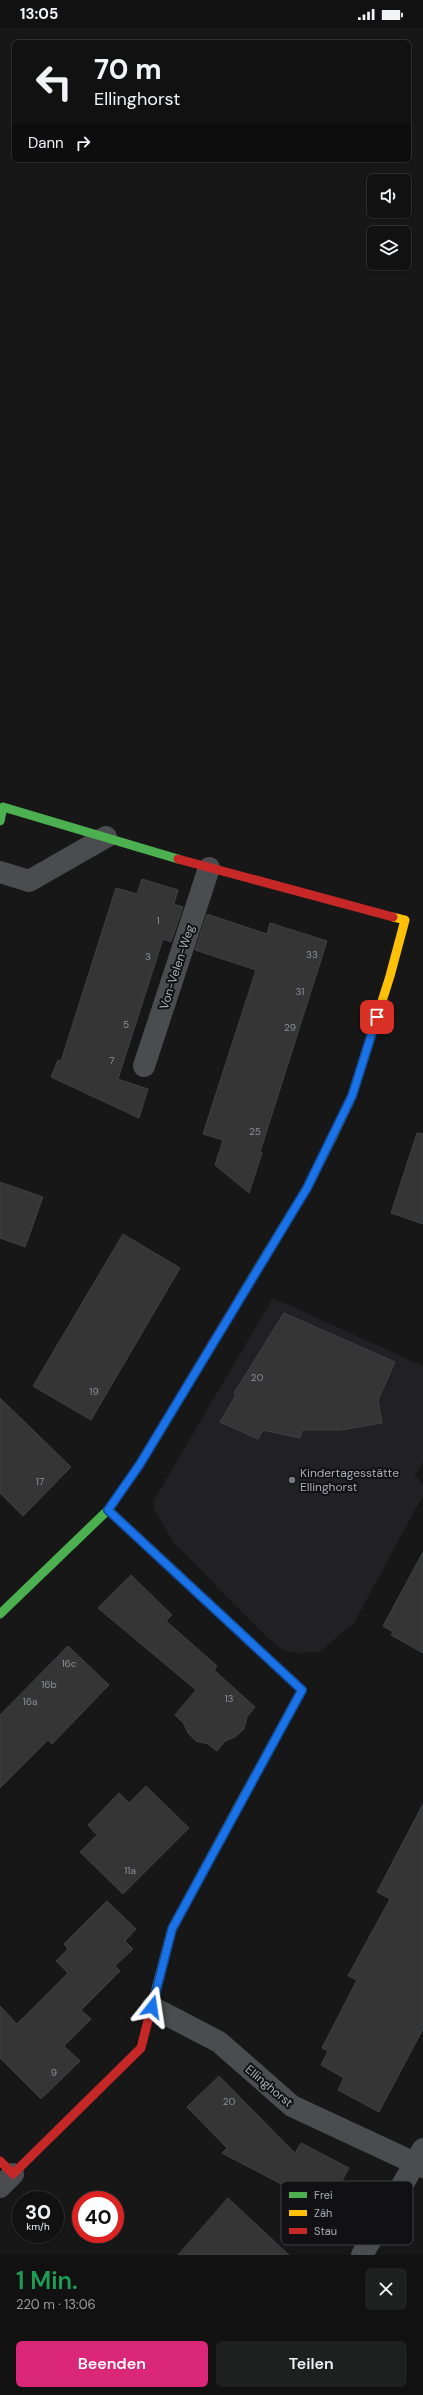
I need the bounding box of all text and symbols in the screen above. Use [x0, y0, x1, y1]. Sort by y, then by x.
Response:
text: 13:05 [20, 4, 58, 24]
text: 70 m [94, 51, 162, 88]
icon: left [28, 56, 80, 108]
text: Ellinghorst [94, 87, 180, 111]
icon: right [72, 132, 94, 154]
text: Dann [28, 133, 64, 153]
map controls [367, 174, 411, 270]
button: sound [367, 174, 411, 218]
button: layers [367, 226, 411, 270]
house number: 1 [156, 914, 160, 927]
street label: Von-Velen-Weg [156, 922, 198, 1011]
house number: 33 [306, 948, 318, 961]
house number: 3 [145, 950, 151, 963]
house number: 31 [296, 985, 304, 998]
pin [360, 1000, 394, 1034]
icon: arrive [366, 1006, 388, 1028]
house number: 5 [123, 1018, 129, 1031]
house number: 29 [284, 1021, 296, 1034]
house number: 7 [109, 1054, 115, 1067]
house number: 25 [249, 1125, 261, 1138]
house number: 20 [251, 1371, 263, 1384]
house number: 19 [89, 1385, 99, 1398]
place label: Kindertagesstätte Ellinghorst [300, 1465, 399, 1495]
house number: 17 [36, 1475, 44, 1488]
marker: Kindertagesstätte Ellinghorst [287, 1475, 297, 1485]
house number: 16c [61, 1657, 77, 1670]
house number: 16b [41, 1678, 57, 1691]
house number: 13 [224, 1692, 234, 1705]
house number: 16a [23, 1695, 37, 1708]
house number: 11a [124, 1864, 136, 1877]
position arrow [131, 1986, 173, 2028]
street label: Ellinghorst [242, 2061, 296, 2111]
house number: 9 [51, 2066, 57, 2079]
house number: 20 [223, 2095, 235, 2108]
legend [281, 2181, 413, 2245]
text: Frei [314, 2188, 333, 2202]
speed limit sign: 40 [72, 2191, 124, 2243]
text: 30 [25, 2199, 51, 2225]
text: Zäh [314, 2206, 332, 2220]
text: km/h [26, 2220, 50, 2233]
text: Stau [314, 2224, 337, 2238]
text: 1 Min. [16, 2265, 78, 2296]
button: close [365, 2268, 407, 2310]
text: 220 m · 13:06 [16, 2296, 96, 2313]
button: Beenden [16, 2341, 208, 2387]
button: Teilen [216, 2341, 407, 2387]

